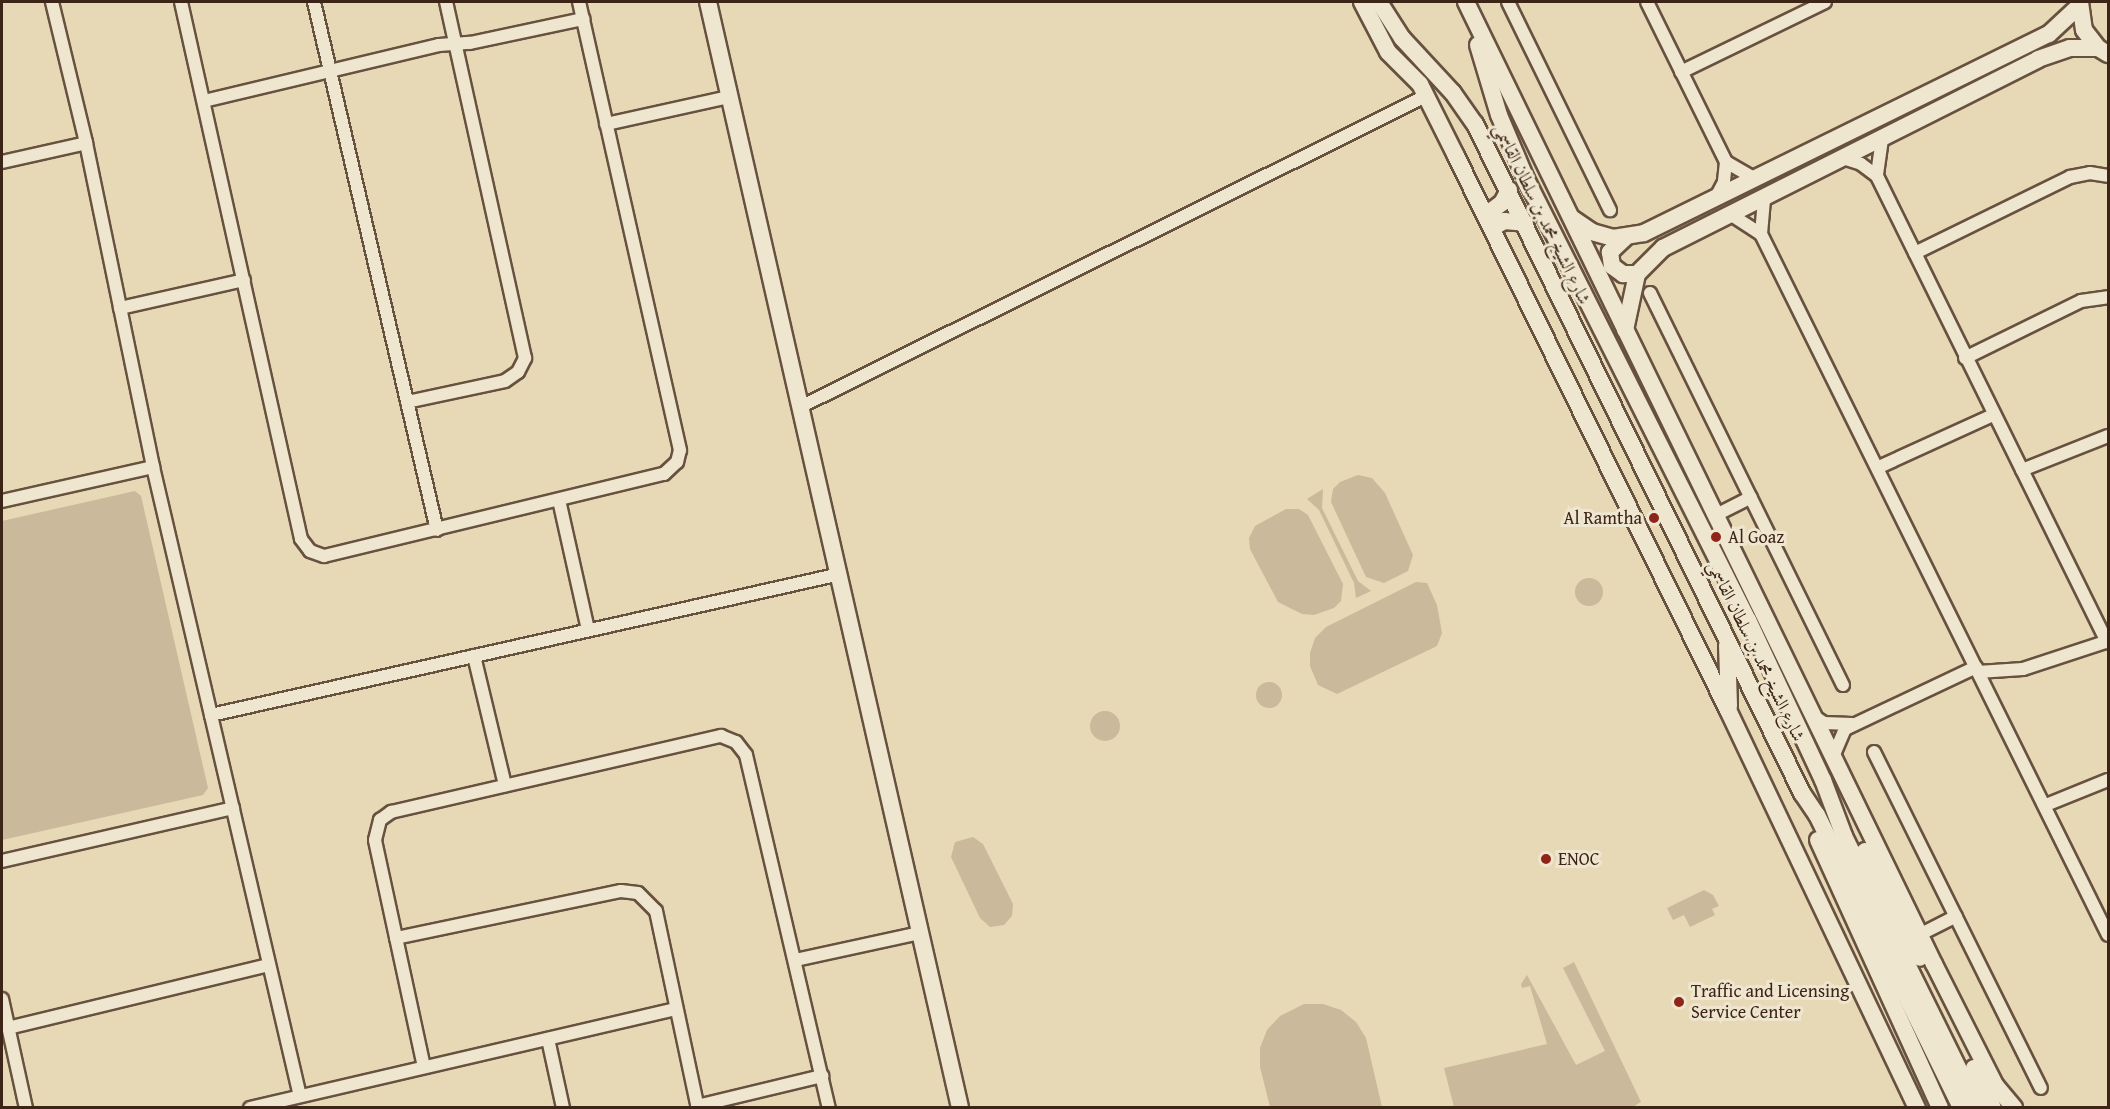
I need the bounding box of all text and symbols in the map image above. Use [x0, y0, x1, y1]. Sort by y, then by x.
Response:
street label: شارع الشيخ محمد بن سلطان القاسمي [1489, 120, 1595, 308]
place label: Al Ramtha [1564, 507, 1642, 529]
marker: Al Ramtha [1647, 511, 1661, 525]
place label: Al Goaz [1728, 526, 1784, 548]
marker: Al Goaz [1709, 530, 1723, 544]
street label: شارع الشيخ محمد بن سلطان القاسمي [1703, 557, 1809, 745]
place label: ENOC [1558, 848, 1600, 870]
marker: ENOC [1539, 852, 1553, 866]
place label: Traffic and Licensing Service Center [1691, 981, 1849, 1024]
marker: Traffic and Licensing Service Center [1672, 995, 1686, 1009]

